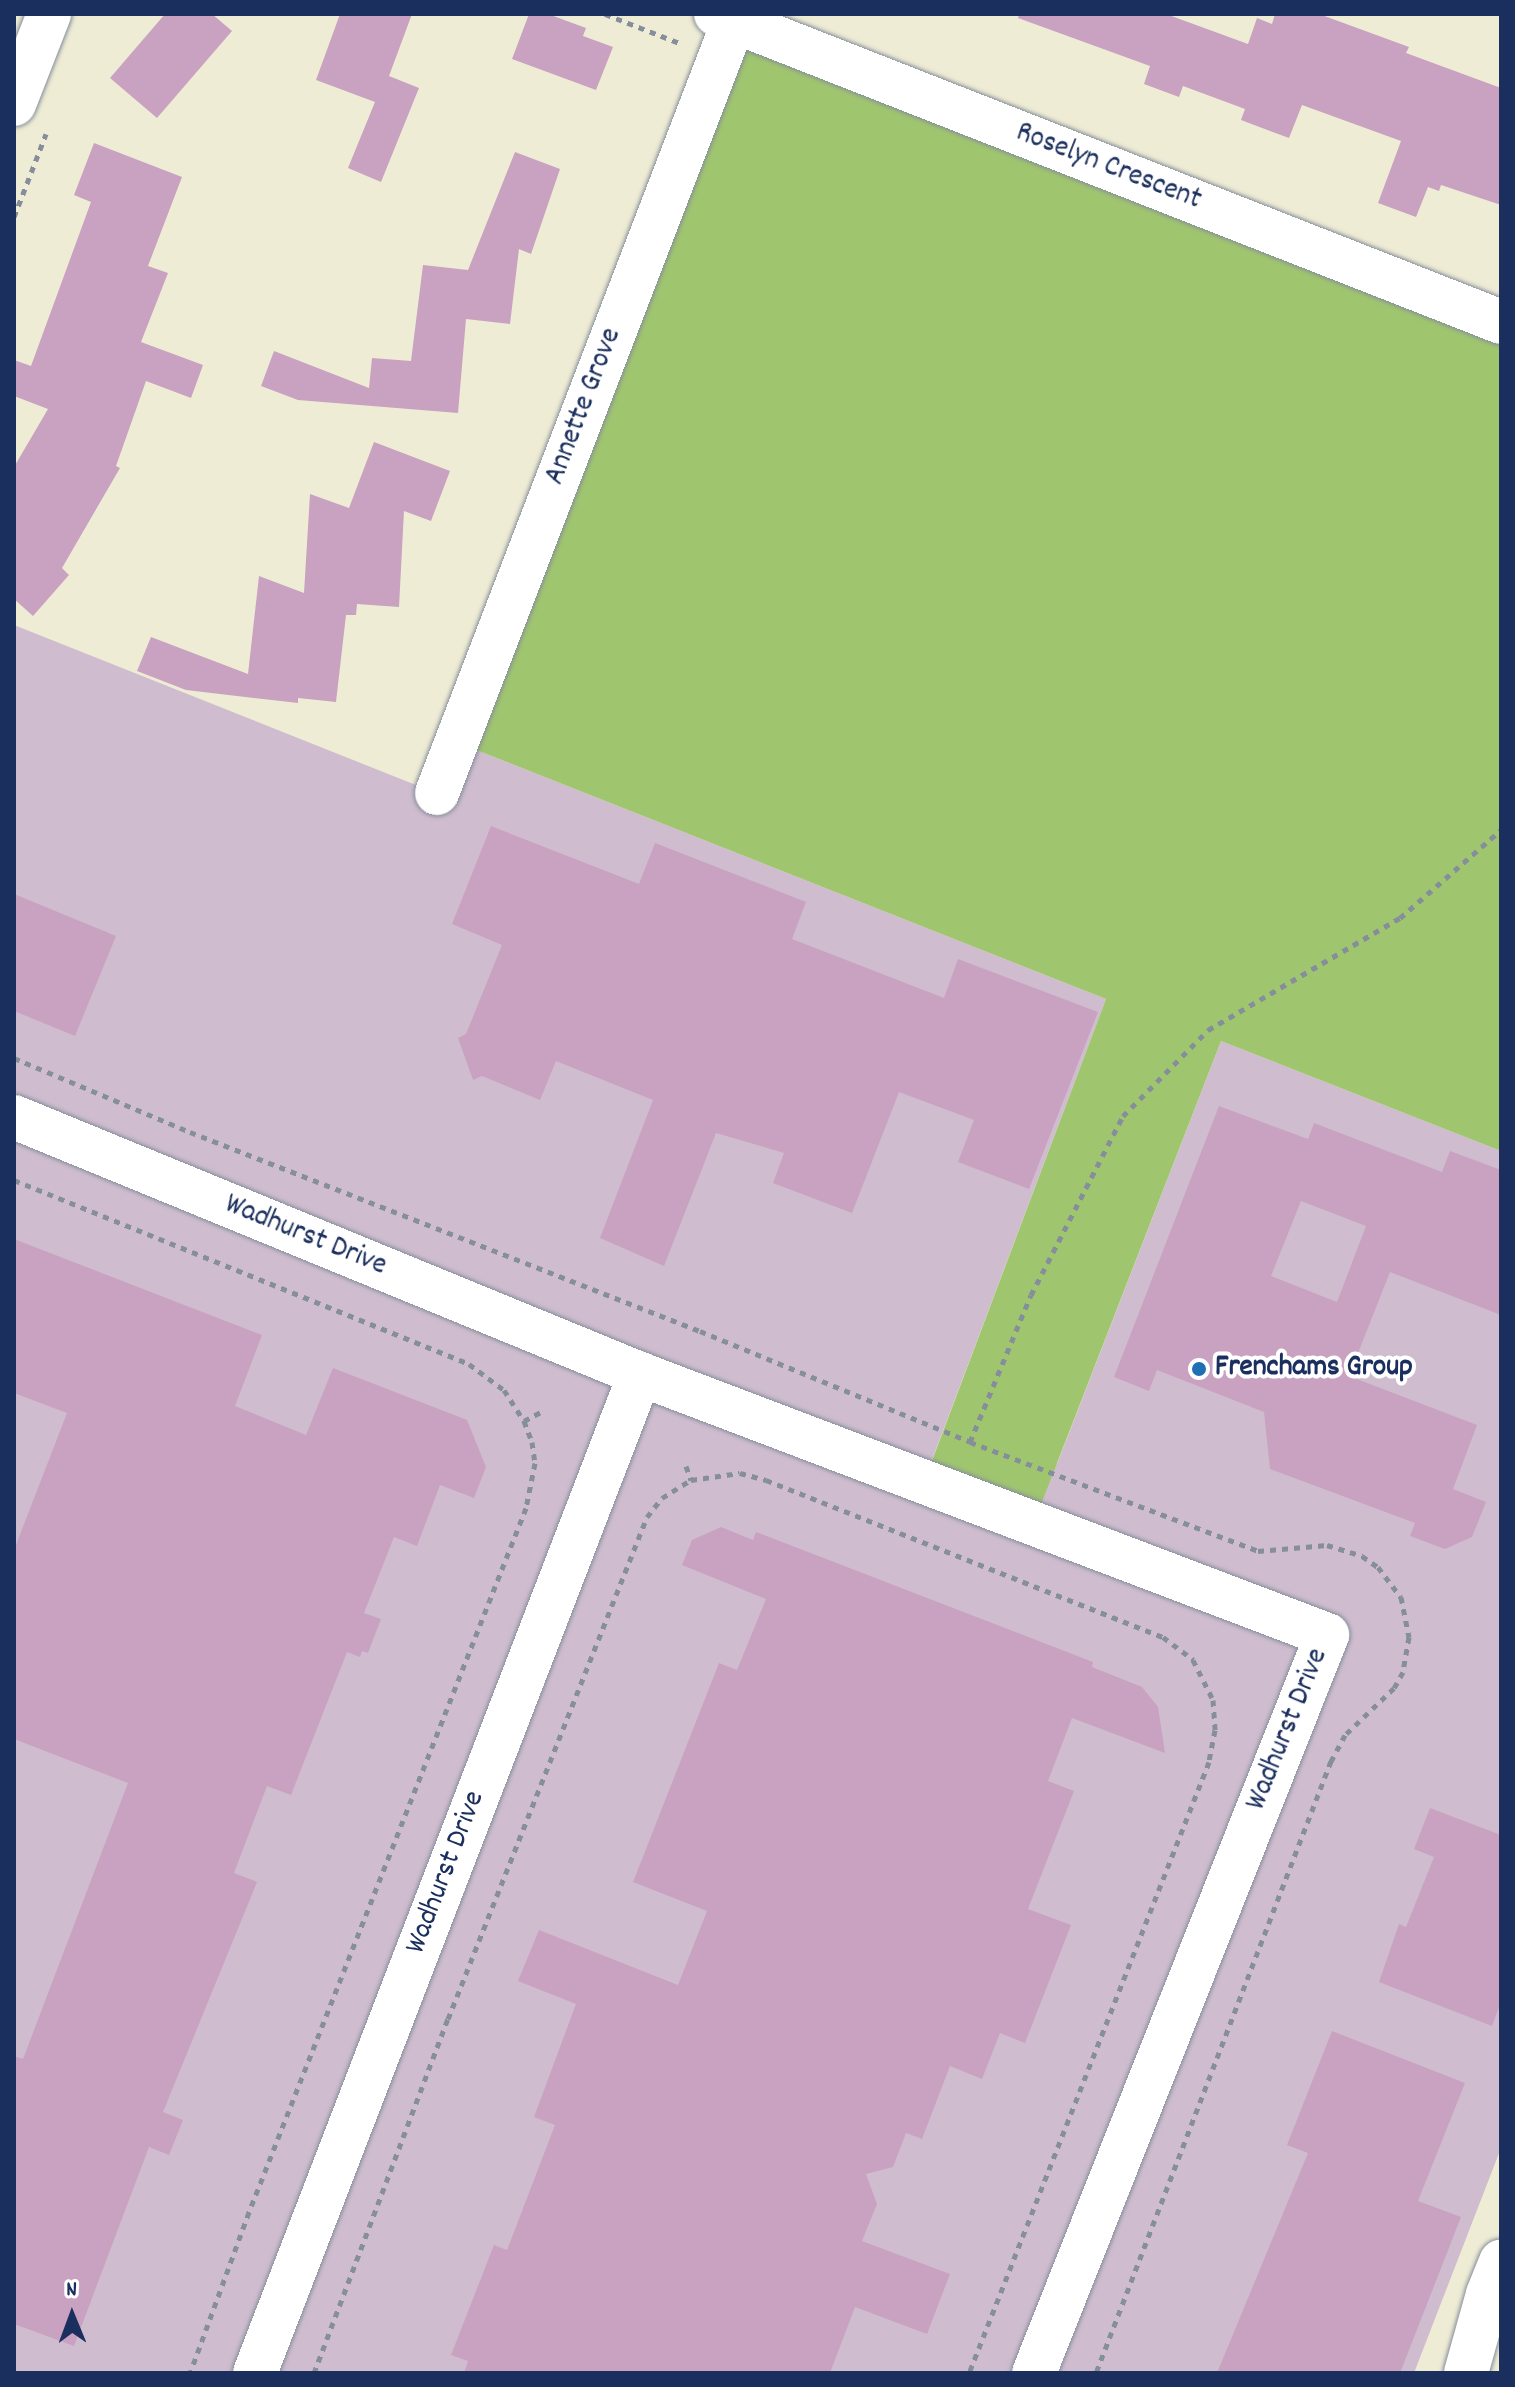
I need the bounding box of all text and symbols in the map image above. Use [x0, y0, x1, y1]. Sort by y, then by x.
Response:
street label: Roselyn Crescent [1010, 116, 1206, 220]
street label: Annette Grove [539, 324, 631, 490]
street label: Wadhurst Drive [219, 1188, 391, 1286]
place label: Frenchams Group [1215, 1351, 1413, 1387]
marker: Frenchams Group [1190, 1360, 1208, 1378]
street label: Wadhurst Drive [1240, 1644, 1338, 1816]
street label: Wadhurst Drive [399, 1786, 495, 1960]
north arrow [32, 2275, 112, 2355]
text: N [66, 2275, 77, 2306]

